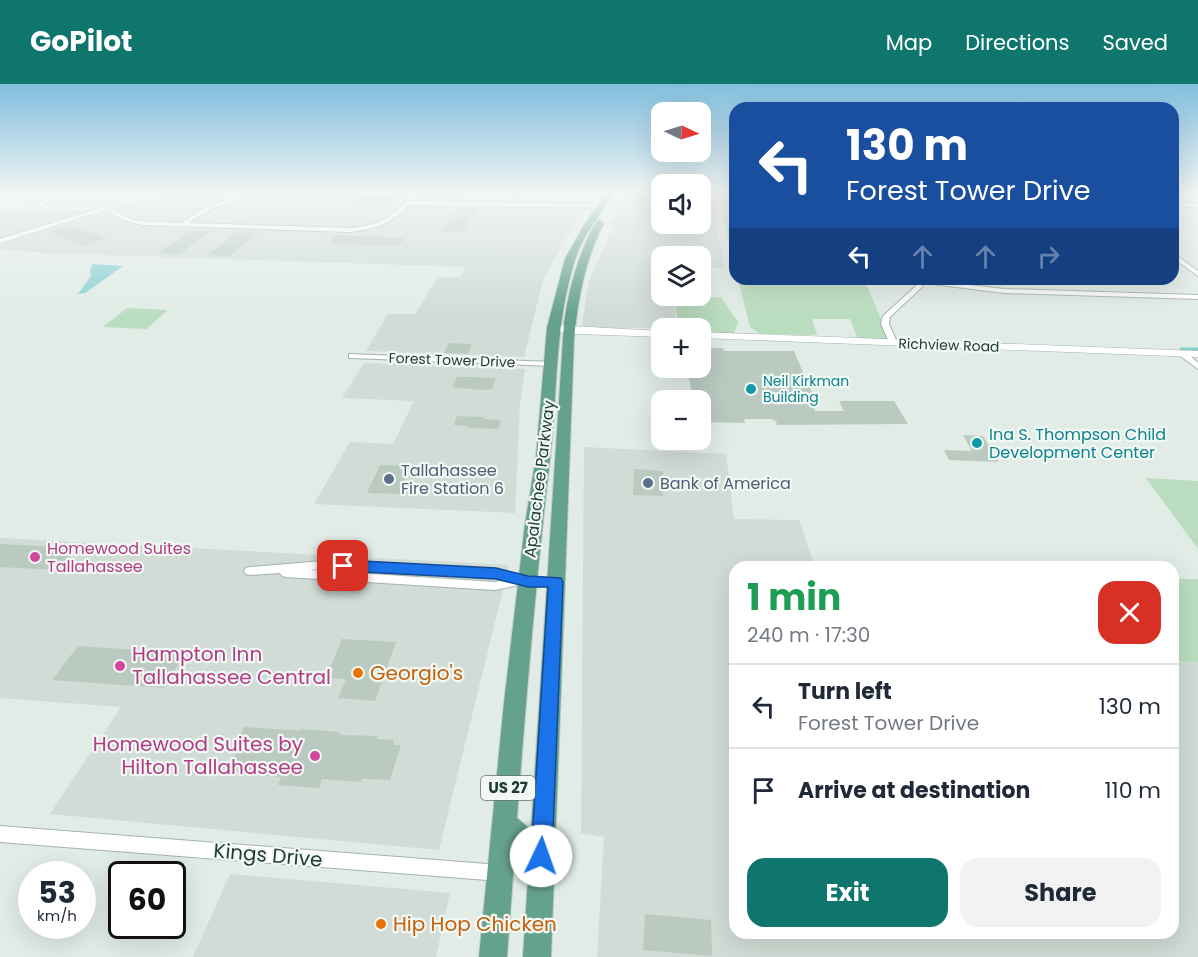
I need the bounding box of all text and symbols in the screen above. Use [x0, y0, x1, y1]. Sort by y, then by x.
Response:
text: GoPilot [30, 22, 132, 61]
text: Map [886, 28, 932, 57]
text: Directions [965, 28, 1069, 57]
text: Saved [1102, 28, 1168, 57]
north arrow [651, 102, 711, 162]
map controls [651, 102, 711, 450]
text: 130 m [846, 116, 968, 175]
icon: left [747, 126, 825, 204]
text: Forest Tower Drive [846, 172, 1091, 209]
button: sound [651, 174, 711, 234]
icon: left [843, 240, 876, 273]
icon: ahead [906, 240, 939, 273]
icon: ahead [969, 240, 1002, 273]
icon: right [1032, 240, 1065, 273]
button: layers [651, 246, 711, 306]
button: + [651, 318, 711, 378]
street label: Richview Road [898, 333, 1000, 357]
street label: Forest Tower Drive [388, 348, 516, 372]
place label: Neil Kirkman Building [763, 371, 849, 407]
marker: Neil Kirkman Building [744, 382, 758, 396]
button: − [651, 390, 711, 450]
street label: Apalachee Parkway [518, 399, 561, 559]
place label: Ina S. Thompson Child Development Center [989, 423, 1166, 464]
marker: Ina S. Thompson Child Development Center [970, 436, 984, 450]
place label: Tallahassee Fire Station 6 [401, 459, 504, 500]
marker: Tallahassee Fire Station 6 [382, 472, 396, 486]
place label: Bank of America [660, 472, 791, 495]
marker: Bank of America [641, 476, 655, 490]
place label: Homewood Suites Tallahassee [47, 537, 191, 578]
pin [317, 540, 368, 591]
icon: arrive [326, 549, 359, 582]
marker: Homewood Suites Tallahassee [28, 550, 42, 564]
text: 1 min [747, 572, 841, 623]
button: close [1098, 581, 1161, 644]
text: 240 m · 17:30 [747, 621, 870, 649]
place label: Hampton Inn Tallahassee Central [132, 640, 331, 691]
marker: Hampton Inn Tallahassee Central [113, 659, 127, 673]
place label: Georgio's [370, 659, 463, 687]
marker: Georgio's [351, 666, 365, 680]
text: Turn left [798, 676, 892, 707]
icon: left [747, 690, 780, 723]
text: 130 m [1099, 691, 1161, 722]
text: Forest Tower Drive [798, 709, 979, 737]
place label: Homewood Suites by Hilton Tallahassee [93, 730, 303, 781]
marker: Homewood Suites by Hilton Tallahassee [308, 749, 322, 763]
icon: arrive [747, 774, 780, 807]
text: Arrive at destination [798, 775, 1030, 806]
text: 110 m [1105, 775, 1161, 806]
road number: US 27 [481, 776, 535, 800]
position arrow [509, 824, 573, 888]
street label: Kings Drive [212, 836, 324, 874]
button: Exit [747, 858, 948, 927]
button: Share [960, 858, 1161, 927]
speed limit sign: 60 [108, 861, 186, 939]
text: 53 [38, 871, 76, 914]
text: km/h [37, 905, 77, 926]
place label: Hip Hop Chicken [393, 910, 557, 938]
marker: Hip Hop Chicken [374, 917, 388, 931]

